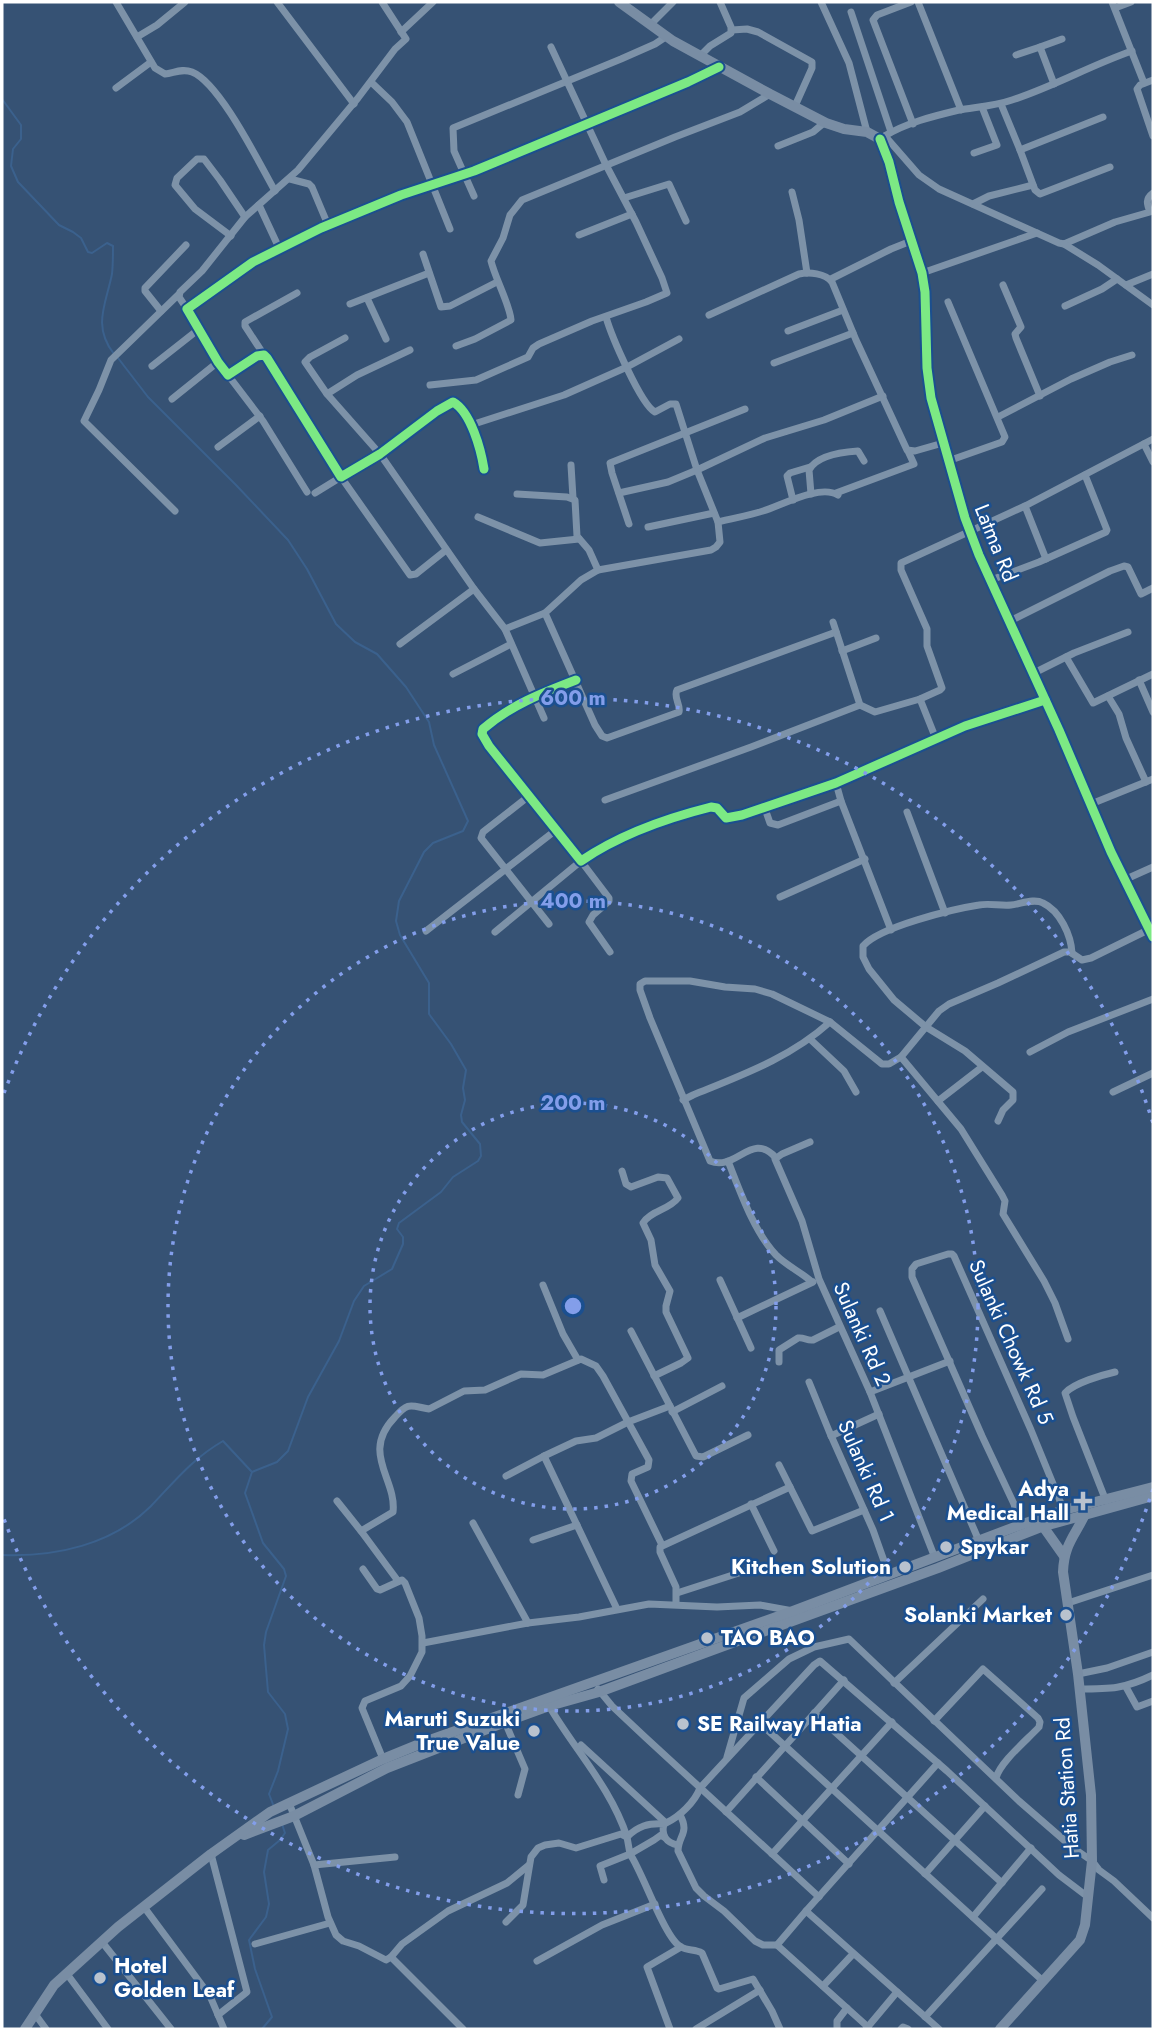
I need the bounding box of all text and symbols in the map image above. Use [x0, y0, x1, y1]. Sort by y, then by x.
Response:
street label: Latma Rd [967, 500, 1025, 586]
text: 600 m [540, 683, 606, 713]
text: 400 m [540, 886, 606, 916]
text: 200 m [540, 1088, 606, 1118]
street label: Sulanki Chowk Rd 5 [961, 1255, 1061, 1429]
street label: Sulanki Rd 2 [826, 1277, 898, 1391]
centre of rings [561, 1294, 585, 1318]
street label: Sulanki Rd 1 [830, 1415, 902, 1527]
place label: Adya Medical Hall [947, 1474, 1069, 1528]
marker: Adya Medical Hall [1075, 1493, 1091, 1509]
place label: Spykar [960, 1532, 1029, 1562]
marker: Spykar [938, 1539, 954, 1555]
place label: Kitchen Solution [731, 1552, 891, 1582]
marker: Kitchen Solution [897, 1559, 913, 1575]
place label: Solanki Market [904, 1600, 1052, 1630]
marker: Solanki Market [1058, 1607, 1074, 1623]
place label: TAO BAO [721, 1623, 815, 1653]
marker: TAO BAO [699, 1630, 715, 1646]
place label: Maruti Suzuki True Value [385, 1704, 520, 1758]
place label: SE Railway Hatia [697, 1709, 862, 1739]
marker: SE Railway Hatia [675, 1716, 691, 1732]
street label: Hatia Station Rd [1047, 1716, 1087, 1860]
marker: Maruti Suzuki True Value [526, 1723, 542, 1739]
place label: Hotel Golden Leaf [114, 1951, 235, 2005]
marker: Hotel Golden Leaf [92, 1970, 108, 1986]

